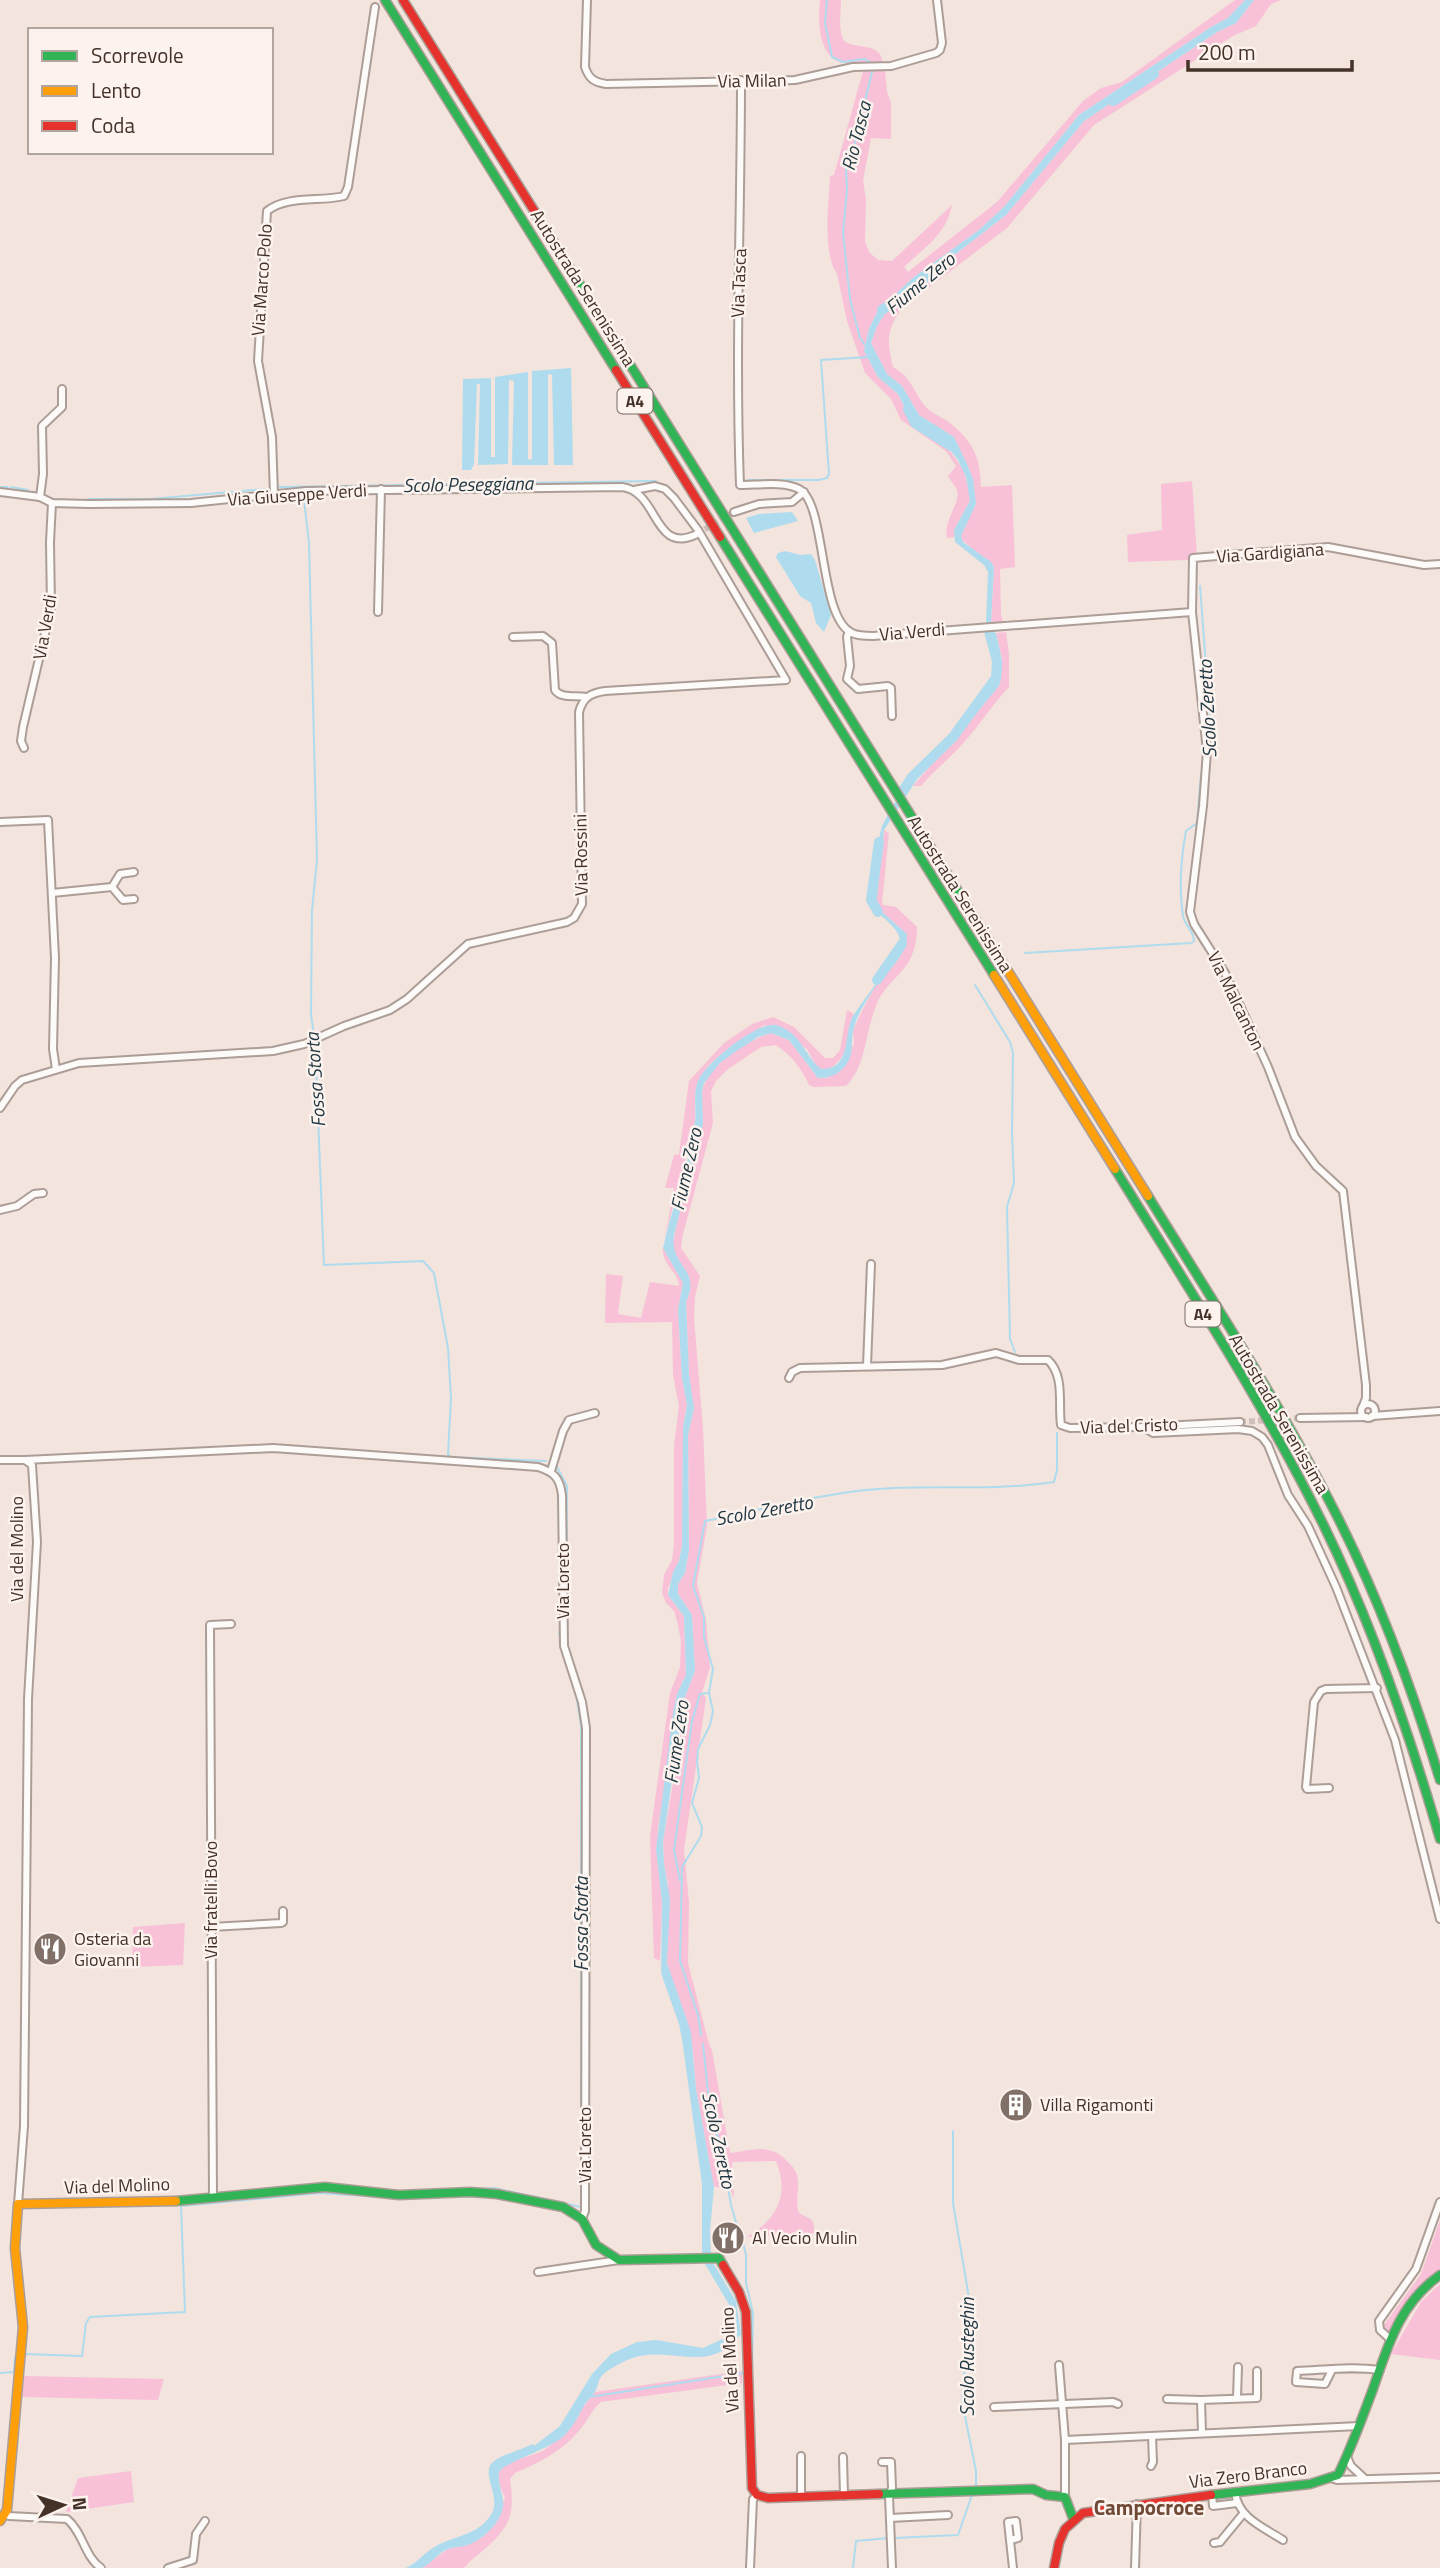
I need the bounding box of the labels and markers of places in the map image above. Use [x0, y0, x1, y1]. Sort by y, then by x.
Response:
place label: Osteria da Giovanni [74, 1925, 151, 1973]
restaurant icon: Osteria da Giovanni [31, 1930, 69, 1968]
building icon: Villa Rigamonti [997, 2086, 1035, 2124]
place label: Villa Rigamonti [1040, 2091, 1153, 2118]
restaurant icon: Al Vecio Mulin [709, 2219, 747, 2257]
place label: Al Vecio Mulin [752, 2224, 858, 2251]

